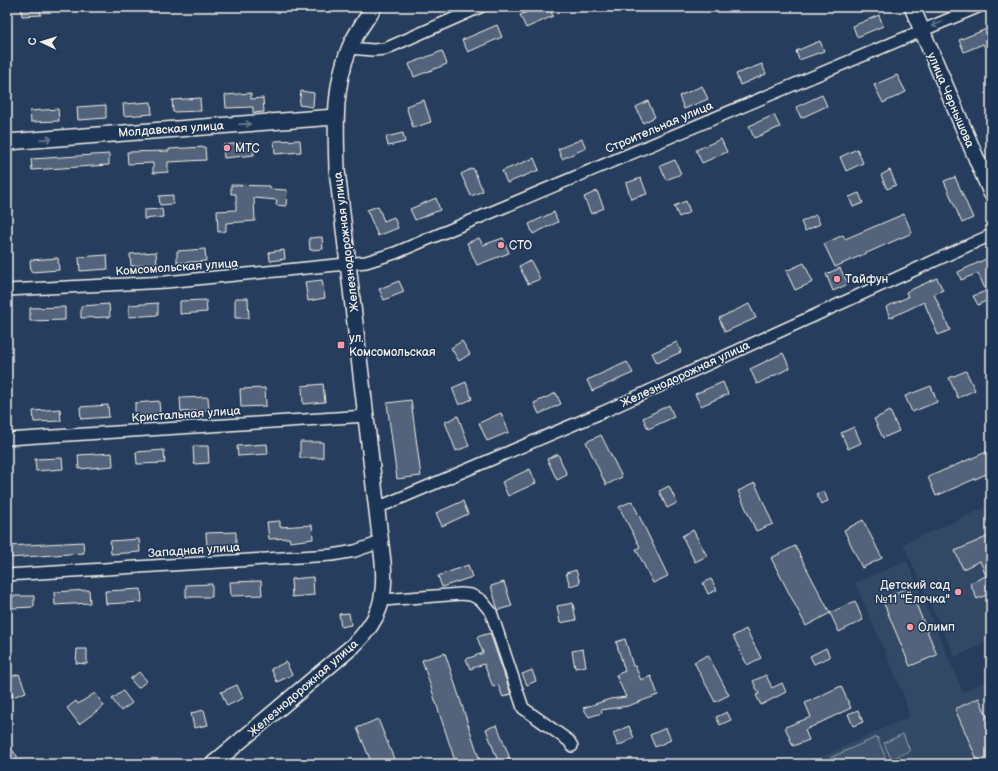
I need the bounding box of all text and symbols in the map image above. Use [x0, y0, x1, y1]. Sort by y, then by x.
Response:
one-way arrow [931, 21, 943, 28]
north arrow [22, 22, 62, 62]
text: С [26, 37, 39, 46]
street label: улица Чернышова [924, 50, 977, 150]
street label: Строительная улица [603, 98, 715, 157]
street label: Молдавская улица [118, 118, 224, 141]
one-way arrow [238, 121, 251, 128]
one-way arrow [39, 135, 52, 142]
place label: МТС [235, 141, 260, 156]
marker: МТС [222, 143, 232, 153]
street label: Железнодорожная улица [330, 171, 363, 313]
place label: СТО [509, 238, 532, 253]
marker: СТО [496, 240, 506, 250]
street label: Комсомольская улица [115, 256, 239, 279]
place label: Тайфун [845, 272, 888, 287]
marker: Тайфун [832, 274, 842, 284]
place label: ул. Комсомольская [349, 331, 436, 360]
street label: Железнодорожная улица [618, 338, 752, 411]
marker: ул. Комсомольская [336, 340, 346, 350]
street label: Кристальная улица [131, 403, 241, 426]
street label: Западная улица [147, 540, 241, 561]
place label: Детский сад №11 "Ёлочка" [875, 578, 951, 607]
marker: Детский сад №11 "Ёлочка" [953, 587, 963, 597]
place label: Олимп [918, 620, 955, 635]
marker: Олимп [905, 622, 915, 632]
street label: Железнодорожная улица [245, 636, 361, 740]

